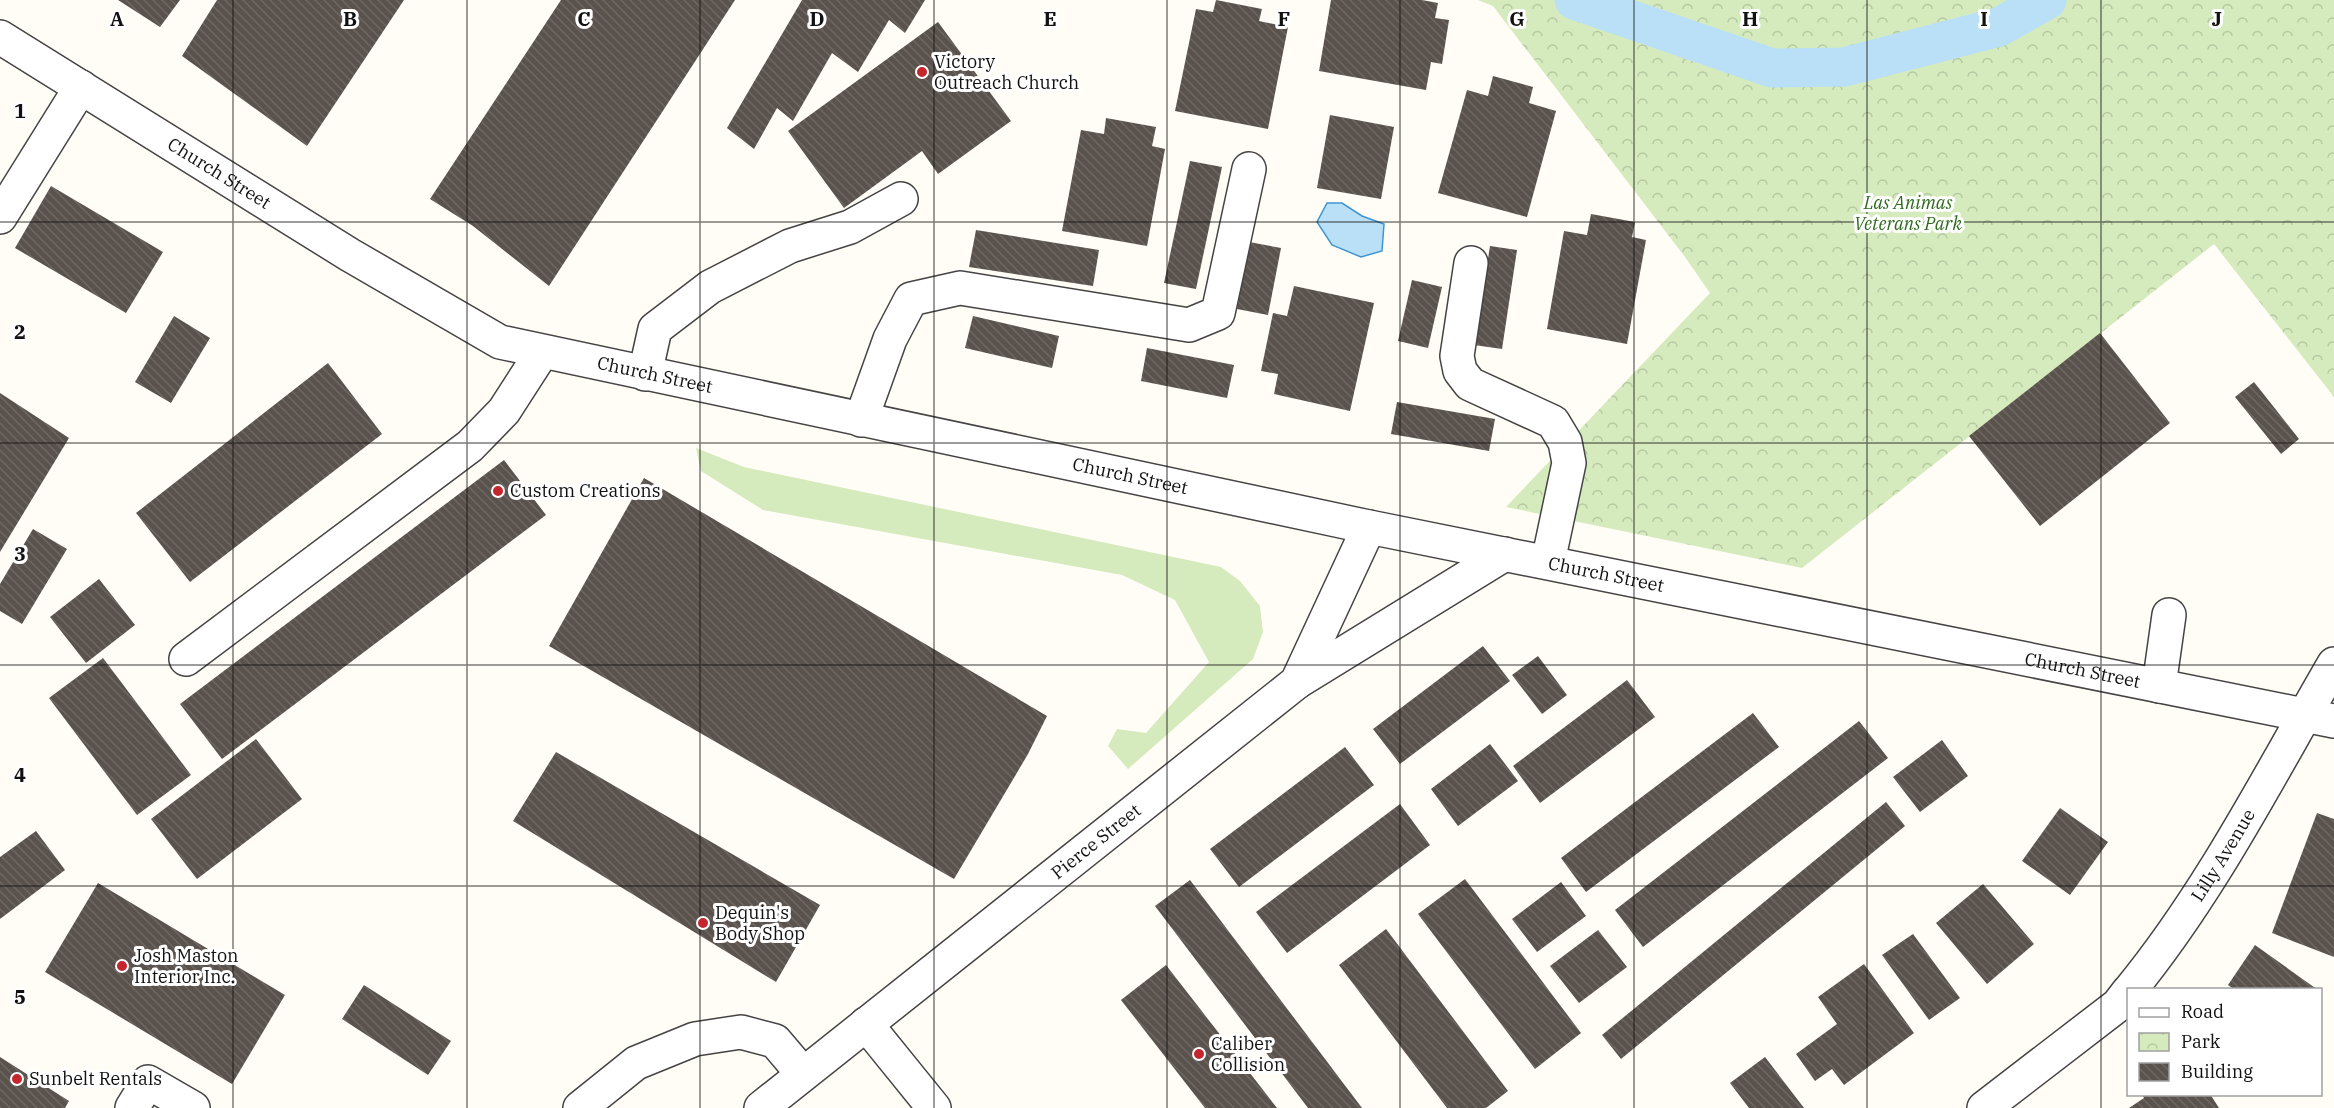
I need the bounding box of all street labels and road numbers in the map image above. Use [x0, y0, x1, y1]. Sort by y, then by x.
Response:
street label: Church Street [163, 132, 275, 214]
street label: Church Street [595, 351, 715, 398]
street label: Church Street [1070, 452, 1190, 499]
street label: Church Street [1546, 551, 1666, 597]
street label: Church Street [2023, 647, 2142, 693]
street label: Pierce Street [1046, 799, 1145, 884]
street label: Lilly Avenue [2186, 805, 2260, 906]

